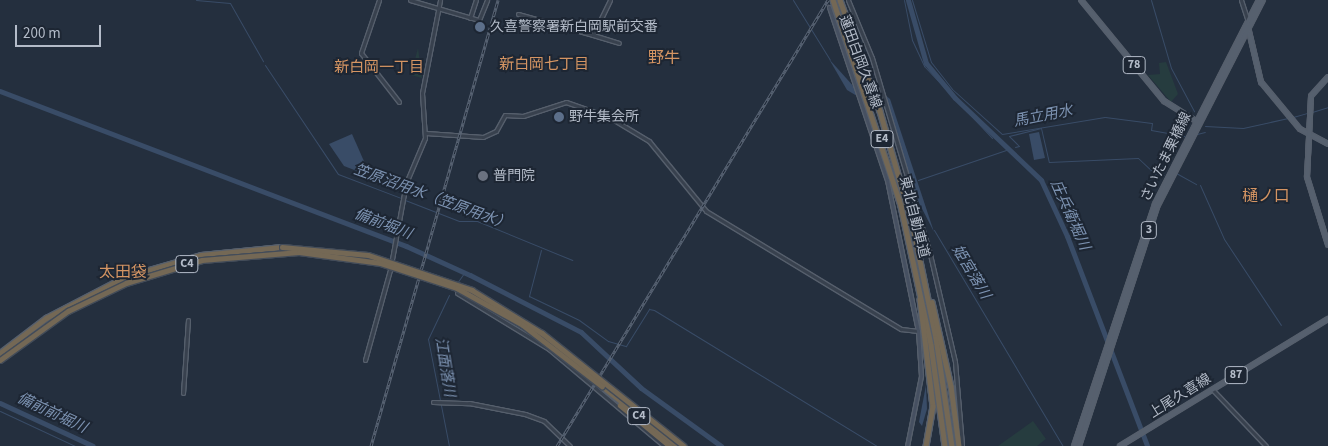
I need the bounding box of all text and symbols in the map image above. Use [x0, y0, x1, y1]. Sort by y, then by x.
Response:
street label: 蓮田白岡久喜線 [835, 13, 885, 111]
scale bar [18, 15, 104, 47]
place label: 久喜警察署新白岡駅前交番 [490, 19, 658, 35]
marker: 久喜警察署新白岡駅前交番 [474, 21, 486, 33]
text: 200 m [23, 23, 61, 44]
district label: 野牛 [648, 48, 680, 68]
district label: 新白岡七丁目 [499, 56, 589, 74]
road number: 78 [1122, 56, 1146, 74]
district label: 新白岡一丁目 [334, 59, 424, 77]
water label: 馬立用水 [1012, 101, 1074, 131]
place label: 野牛集会所 [569, 109, 639, 125]
street label: さいたま栗橋線 [1137, 109, 1195, 205]
marker: 野牛集会所 [553, 111, 565, 123]
road number: E4 [870, 130, 894, 148]
water label: 笠原沼用水（笠原用水） [351, 160, 513, 234]
place label: 普門院 [493, 168, 535, 184]
marker: 普門院 [477, 170, 489, 182]
street label: 東北自動車道 [896, 174, 932, 260]
water label: 庄兵衛堀川 [1047, 177, 1093, 253]
district label: 樋ノ口 [1242, 186, 1290, 206]
water label: 備前堀川 [352, 205, 414, 243]
road number: 3 [1140, 220, 1158, 240]
water label: 姫宮落川 [948, 242, 994, 302]
road number: C4 [174, 254, 200, 274]
district label: 太田袋 [99, 262, 147, 282]
water label: 江面落川 [431, 336, 459, 398]
road number: 87 [1224, 366, 1248, 384]
street label: 上尾久喜線 [1146, 370, 1214, 422]
water label: 備前前堀川 [14, 389, 90, 437]
road number: C4 [626, 406, 652, 426]

